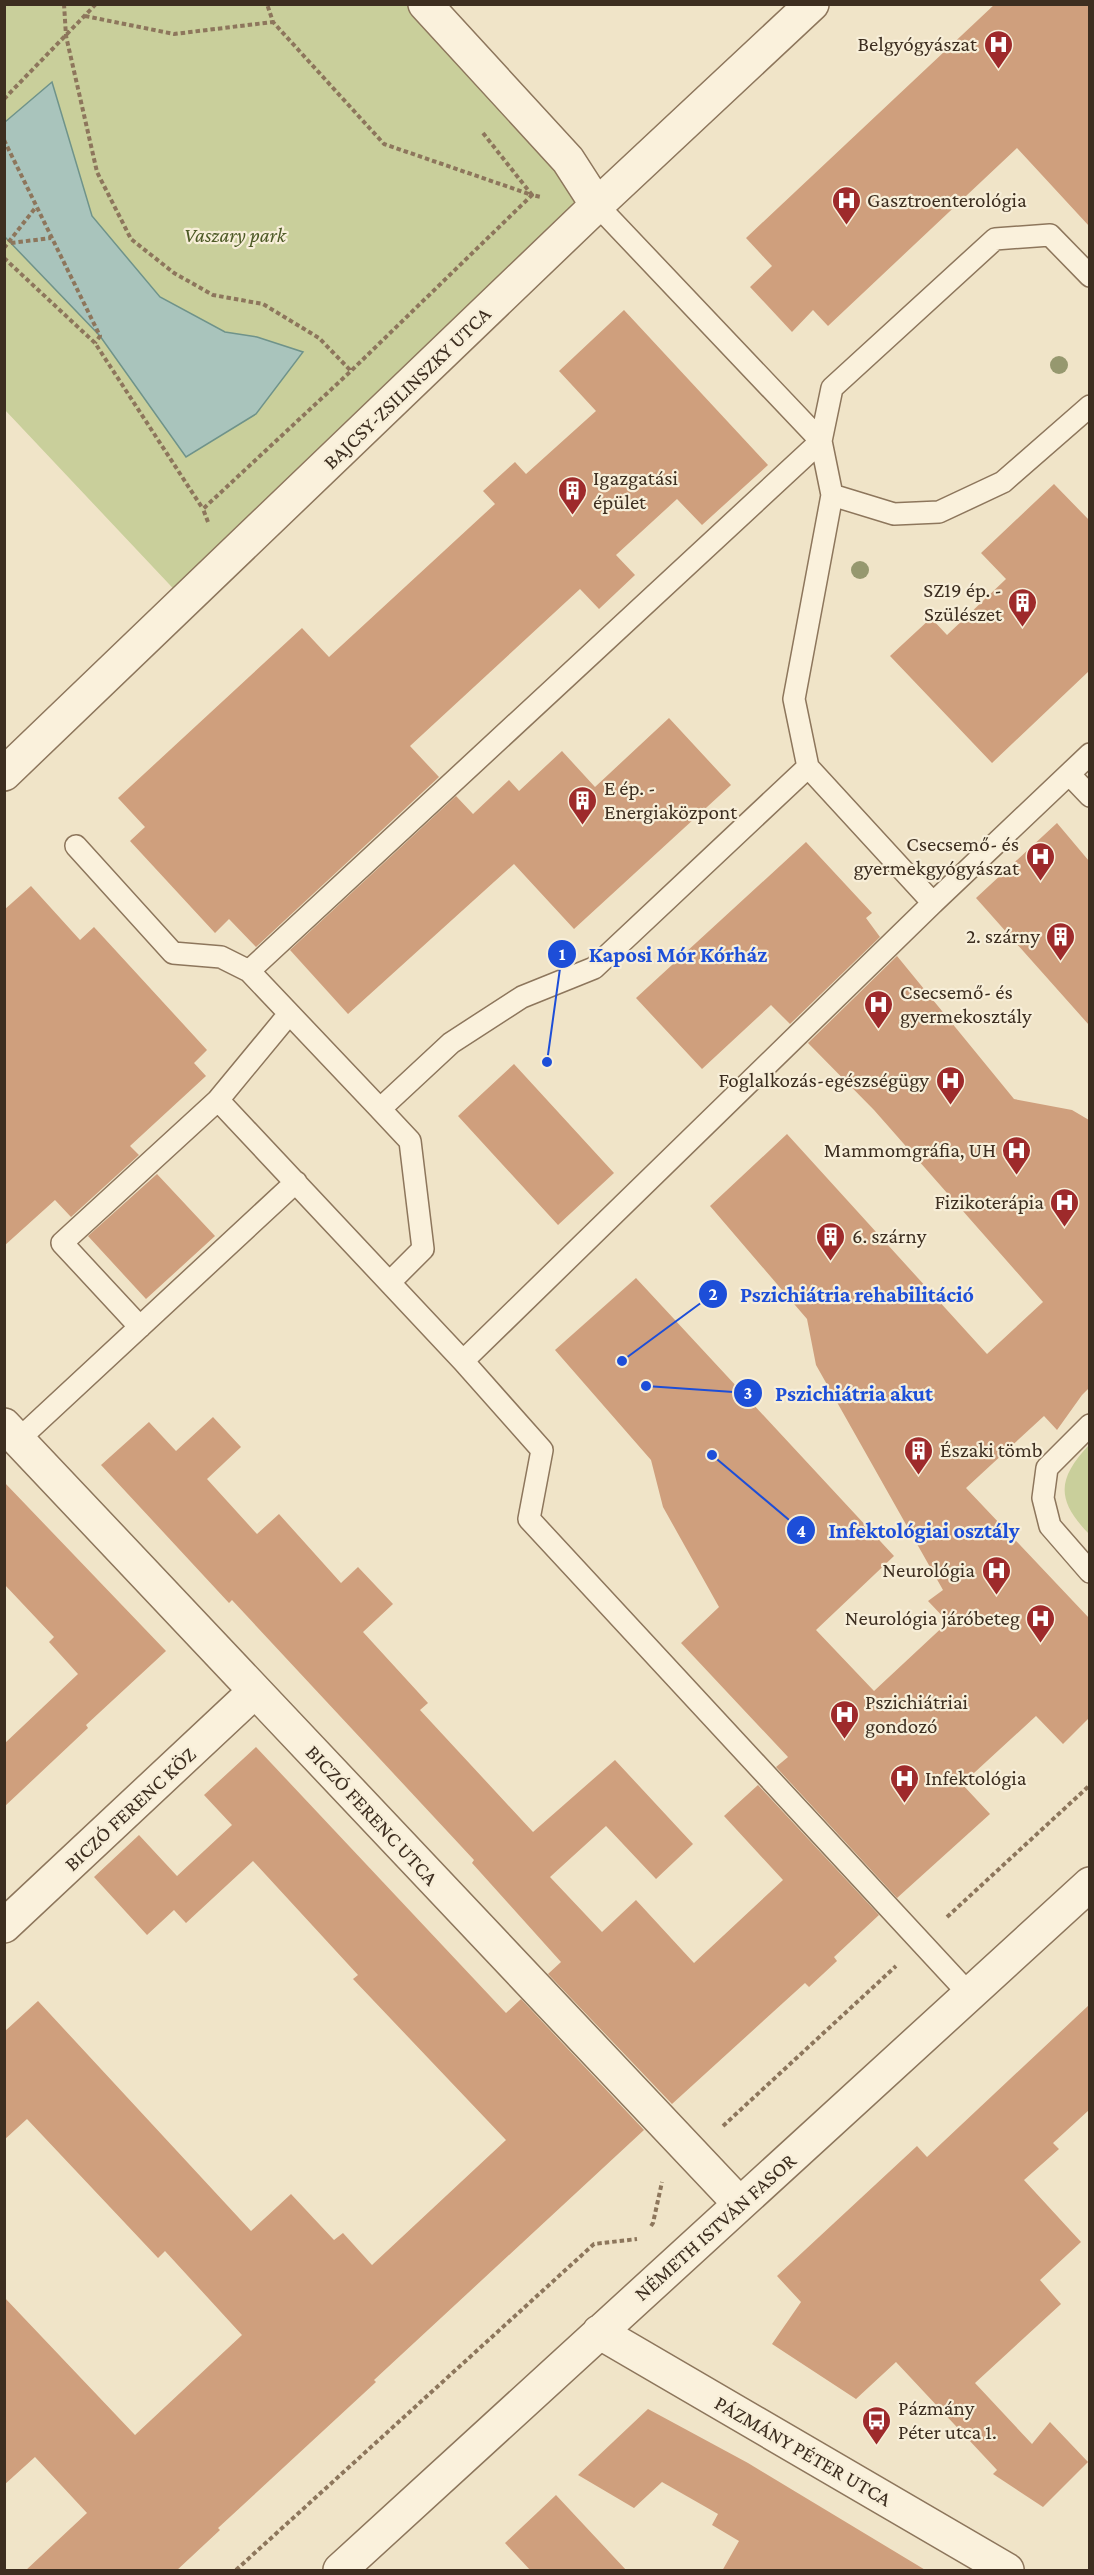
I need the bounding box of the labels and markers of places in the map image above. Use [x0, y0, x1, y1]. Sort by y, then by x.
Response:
hospital icon: Belgyógyászat [982, 28, 1014, 70]
place label: Belgyógyászat [857, 32, 978, 56]
hospital icon: Gasztroenterológia [830, 184, 862, 226]
place label: Gasztroenterológia [867, 188, 1027, 212]
place label: Igazgatási épület [593, 466, 679, 514]
building icon: Igazgatási épület [556, 474, 588, 516]
place label: SZ19 ép. - Szülészet [923, 578, 1003, 626]
building icon: SZ19 ép. - Szülészet [1007, 586, 1039, 628]
place label: E ép. - Energiaközpont [604, 776, 738, 824]
building icon: E ép. - Energiaközpont [567, 784, 599, 826]
place label: Csecsemő- és gyermekgyógyászat [853, 832, 1020, 880]
hospital icon: Csecsemő- és gyermekgyógyászat [1024, 840, 1056, 882]
building icon: 2. szárny [1045, 920, 1077, 962]
place label: 2. szárny [966, 924, 1040, 948]
callout: Kaposi Mór Kórház [547, 934, 779, 974]
place label: Csecsemő- és gyermekosztály [900, 980, 1032, 1028]
hospital icon: Csecsemő- és gyermekosztály [863, 988, 895, 1030]
hospital icon: Foglalkozás-egészségügy [934, 1064, 966, 1106]
place label: Foglalkozás-egészségügy [718, 1068, 929, 1092]
hospital icon: Mammomgráfia, UH [1001, 1134, 1033, 1176]
place label: Mammomgráfia, UH [824, 1138, 996, 1162]
hospital icon: Fizikoterápia [1049, 1186, 1081, 1228]
place label: Fizikoterápia [935, 1190, 1044, 1214]
building icon: 6. szárny [815, 1220, 847, 1262]
place label: 6. szárny [852, 1224, 927, 1248]
callout: Pszichiátria rehabilitáció [698, 1274, 986, 1314]
callout: Pszichiátria akut [733, 1373, 944, 1413]
building icon: Északi tömb [903, 1434, 935, 1476]
place label: Északi tömb [940, 1438, 1043, 1462]
callout: Infektológiai osztály [786, 1510, 1031, 1550]
hospital icon: Neurológia [980, 1554, 1012, 1596]
place label: Neurológia [882, 1558, 975, 1582]
hospital icon: Neurológia járóbeteg [1025, 1602, 1057, 1644]
place label: Neurológia járóbeteg [845, 1606, 1020, 1630]
place label: Pszichiátriai gondozó [865, 1690, 969, 1738]
hospital icon: Pszichiátriai gondozó [828, 1698, 860, 1740]
hospital icon: Infektológia [888, 1762, 920, 1804]
place label: Infektológia [925, 1766, 1027, 1790]
place label: Pázmány Péter utca 1. [898, 2396, 997, 2444]
bus stop icon: Pázmány Péter utca 1. [861, 2404, 893, 2446]

